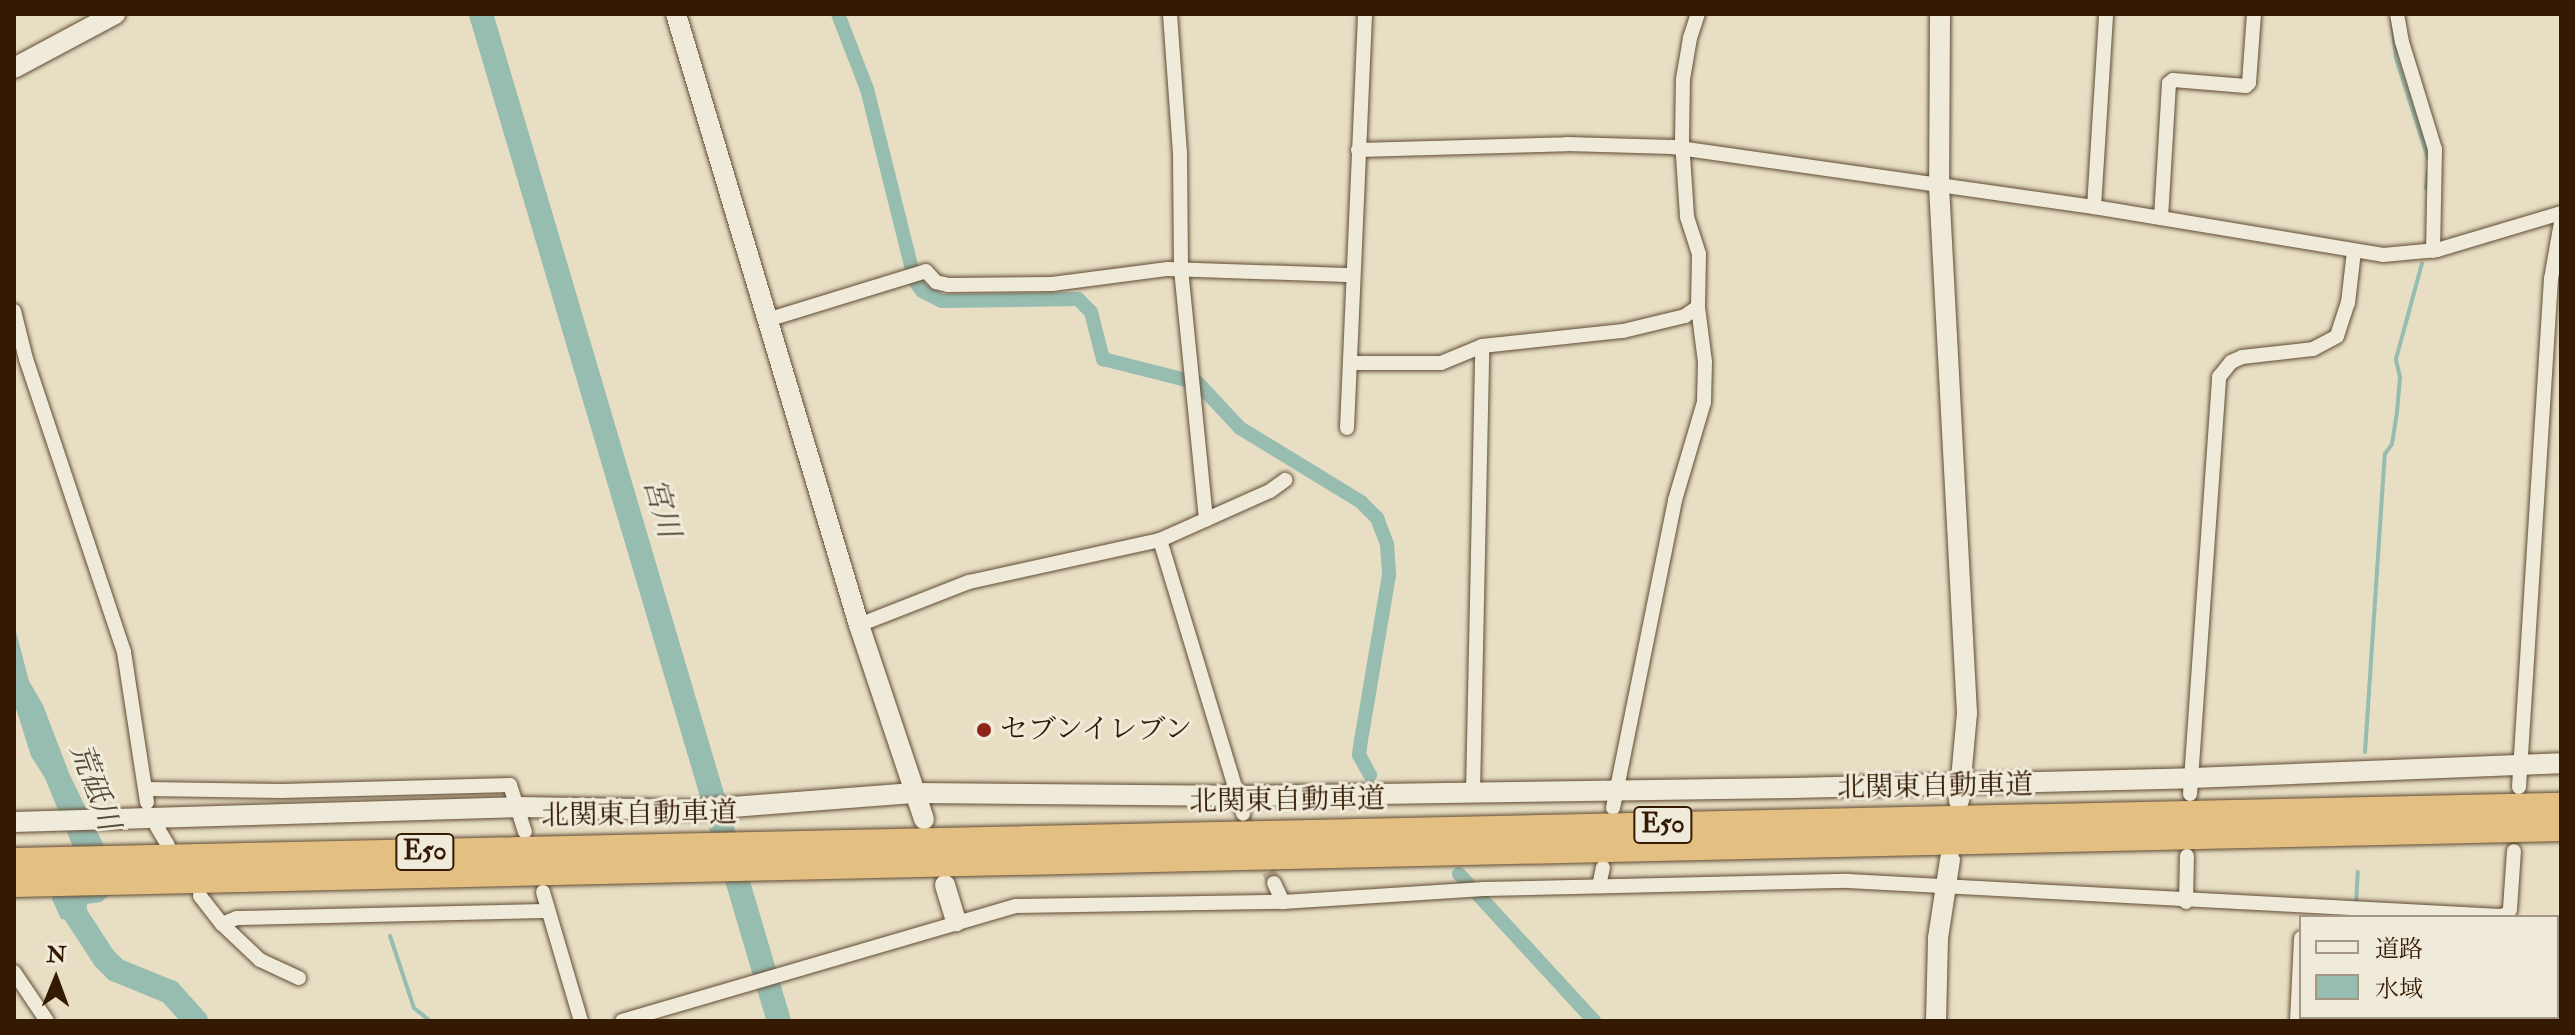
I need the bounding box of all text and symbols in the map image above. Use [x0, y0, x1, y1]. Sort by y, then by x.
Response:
water label: 宮川 [635, 474, 687, 542]
place label: セブンイレブン [1000, 713, 1196, 747]
marker: セブンイレブン [975, 721, 993, 739]
water label: 荒砥川 [62, 739, 126, 835]
street label: 北関東自動車道 [1837, 768, 2033, 806]
street label: 北関東自動車道 [1189, 782, 1385, 820]
street label: 北関東自動車道 [541, 796, 737, 834]
road number: E50 [1633, 803, 1693, 847]
road number: E50 [395, 830, 455, 874]
legend [2299, 915, 2559, 1019]
text: 道路 [2375, 934, 2423, 965]
north arrow [16, 939, 96, 1019]
text: N [46, 941, 67, 969]
text: 水域 [2375, 974, 2423, 1005]

